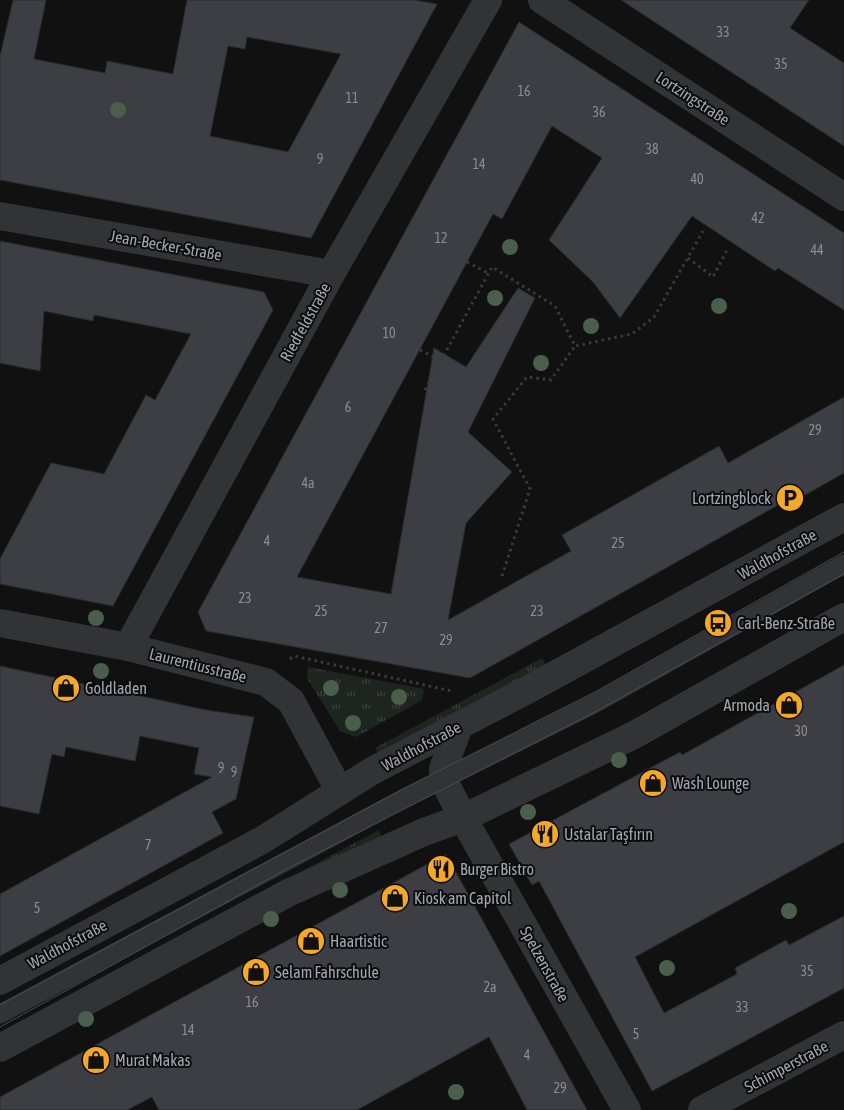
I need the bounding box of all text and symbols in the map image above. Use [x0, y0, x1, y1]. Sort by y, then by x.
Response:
house number: 33 [716, 24, 730, 40]
house number: 35 [774, 56, 788, 72]
street label: Lortzingstraße [652, 68, 733, 129]
house number: 16 [517, 83, 531, 99]
house number: 11 [345, 90, 359, 106]
house number: 36 [592, 104, 606, 120]
house number: 38 [645, 141, 659, 157]
house number: 9 [317, 151, 323, 167]
house number: 14 [472, 156, 486, 172]
house number: 40 [690, 171, 704, 187]
house number: 42 [751, 210, 765, 226]
street label: Jean-Becker-Straße [109, 226, 223, 264]
house number: 12 [434, 230, 448, 246]
house number: 44 [810, 242, 824, 258]
street label: Riedfeldstraße [276, 280, 334, 364]
house number: 10 [382, 325, 396, 341]
house number: 6 [345, 399, 352, 415]
house number: 29 [808, 422, 822, 438]
house number: 4a [301, 475, 315, 491]
parking icon: Lortzingblock [775, 483, 805, 513]
place label: Lortzingblock [692, 489, 771, 508]
street label: Waldhofstraße [735, 525, 819, 583]
house number: 4 [264, 533, 271, 549]
house number: 25 [611, 535, 625, 551]
house number: 23 [238, 590, 252, 606]
house number: 25 [314, 603, 328, 619]
house number: 23 [530, 603, 544, 619]
bus stop icon: Carl-Benz-Straße [703, 608, 733, 638]
place label: Carl-Benz-Straße [737, 614, 835, 632]
house number: 27 [374, 620, 388, 636]
house number: 29 [439, 632, 453, 648]
street label: Laurentiusstraße [147, 644, 249, 686]
shop icon: Goldladen [51, 673, 81, 703]
place label: Goldladen [85, 679, 147, 697]
shop icon: Armoda [774, 690, 804, 720]
place label: Armoda [723, 696, 770, 714]
street label: Waldhofstraße [378, 718, 464, 774]
house number: 30 [794, 723, 808, 739]
house number: 9 [218, 760, 224, 776]
house number: 9 [231, 764, 237, 780]
shop icon: Wash Lounge [638, 768, 668, 798]
place label: Wash Lounge [672, 774, 749, 793]
restaurant icon: Ustalar Taşfırın [530, 819, 560, 849]
place label: Ustalar Taşfırın [564, 825, 653, 844]
house number: 7 [145, 837, 151, 853]
restaurant icon: Burger Bistro [426, 854, 456, 884]
place label: Burger Bistro [460, 860, 534, 879]
shop icon: Kiosk am Capitol [380, 883, 410, 913]
place label: Kiosk am Capitol [414, 889, 512, 908]
house number: 5 [34, 900, 40, 916]
street label: Waldhofstraße [24, 916, 110, 972]
street label: Spelzenstraße [516, 923, 573, 1005]
shop icon: Haartistic [296, 926, 326, 956]
place label: Haartistic [330, 932, 387, 950]
shop icon: Selam Fahrschule [241, 957, 271, 987]
place label: Selam Fahrschule [275, 963, 379, 981]
house number: 35 [800, 963, 814, 979]
house number: 2a [483, 979, 497, 995]
house number: 16 [245, 994, 259, 1010]
house number: 33 [735, 999, 749, 1015]
house number: 14 [181, 1022, 195, 1038]
house number: 5 [633, 1026, 639, 1042]
street label: Schimperstraße [741, 1036, 831, 1096]
shop icon: Murat Makas [81, 1045, 111, 1075]
house number: 4 [524, 1047, 531, 1063]
place label: Murat Makas [115, 1051, 191, 1069]
house number: 29 [553, 1080, 567, 1096]

